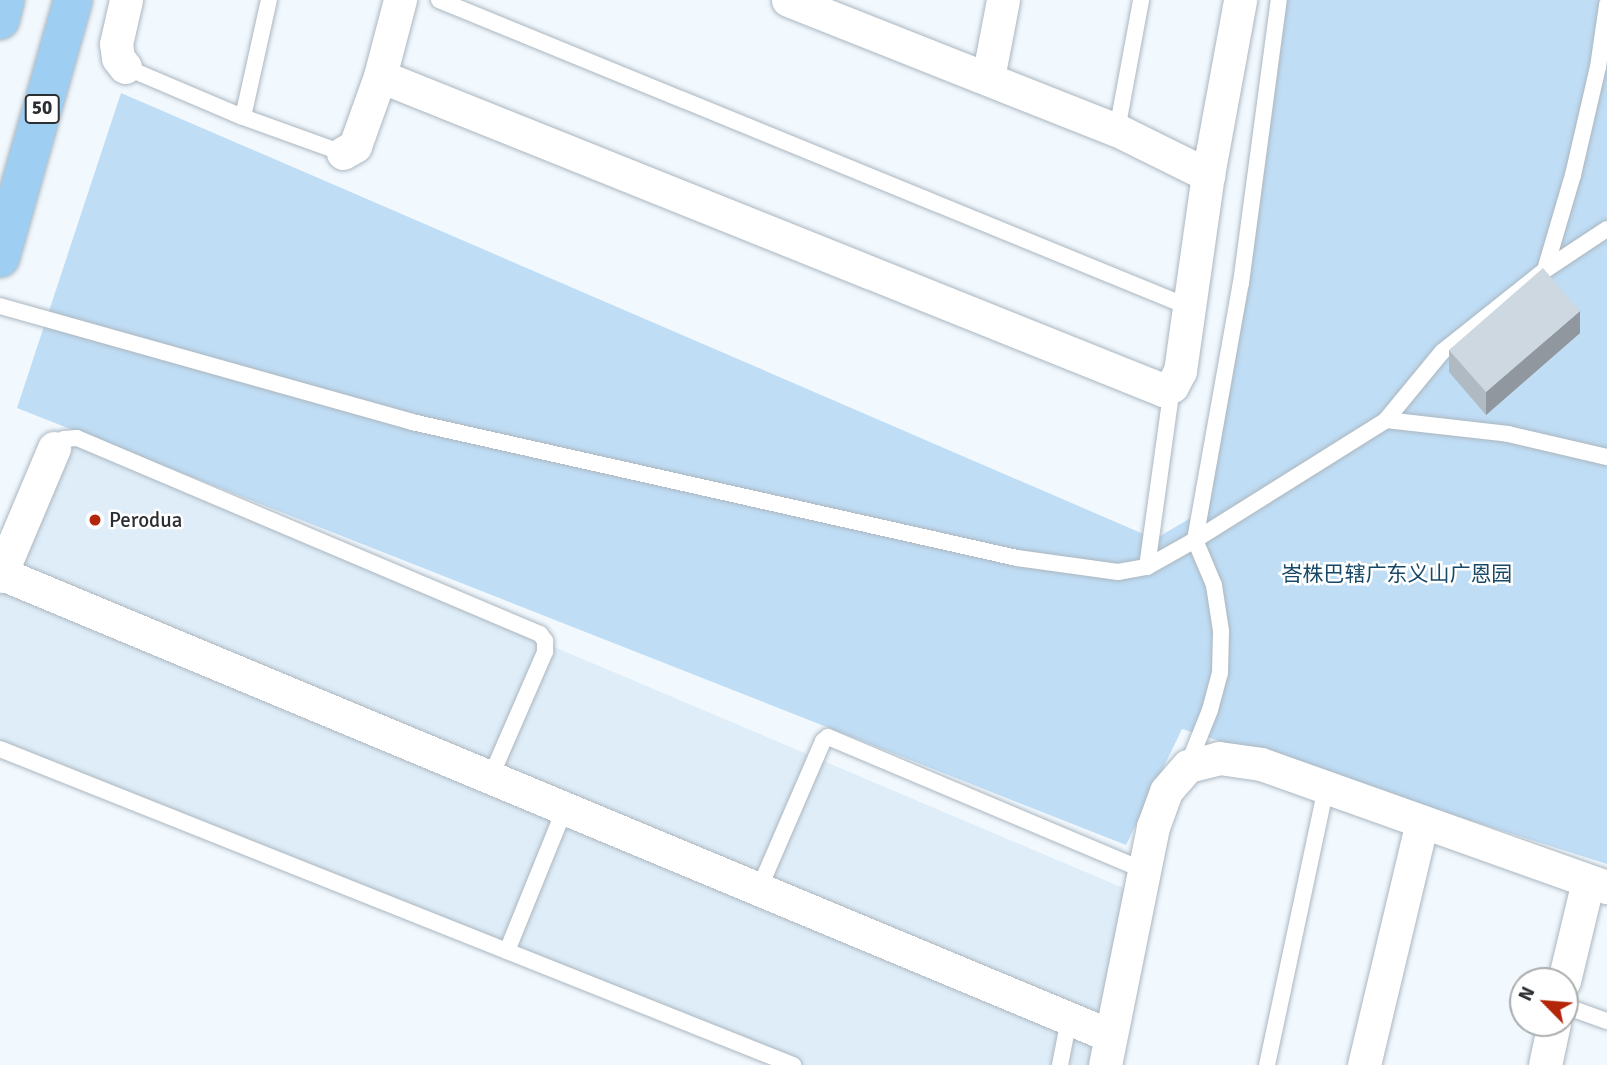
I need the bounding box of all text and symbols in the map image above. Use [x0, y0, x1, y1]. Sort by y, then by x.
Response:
road number: 50 [24, 94, 60, 124]
place label: Perodua [109, 507, 182, 533]
marker: Perodua [87, 512, 103, 528]
park label: 峇株巴辖广东义山广恩园 [1282, 561, 1512, 587]
north arrow [1509, 967, 1579, 1037]
text: N [1513, 983, 1540, 1005]

